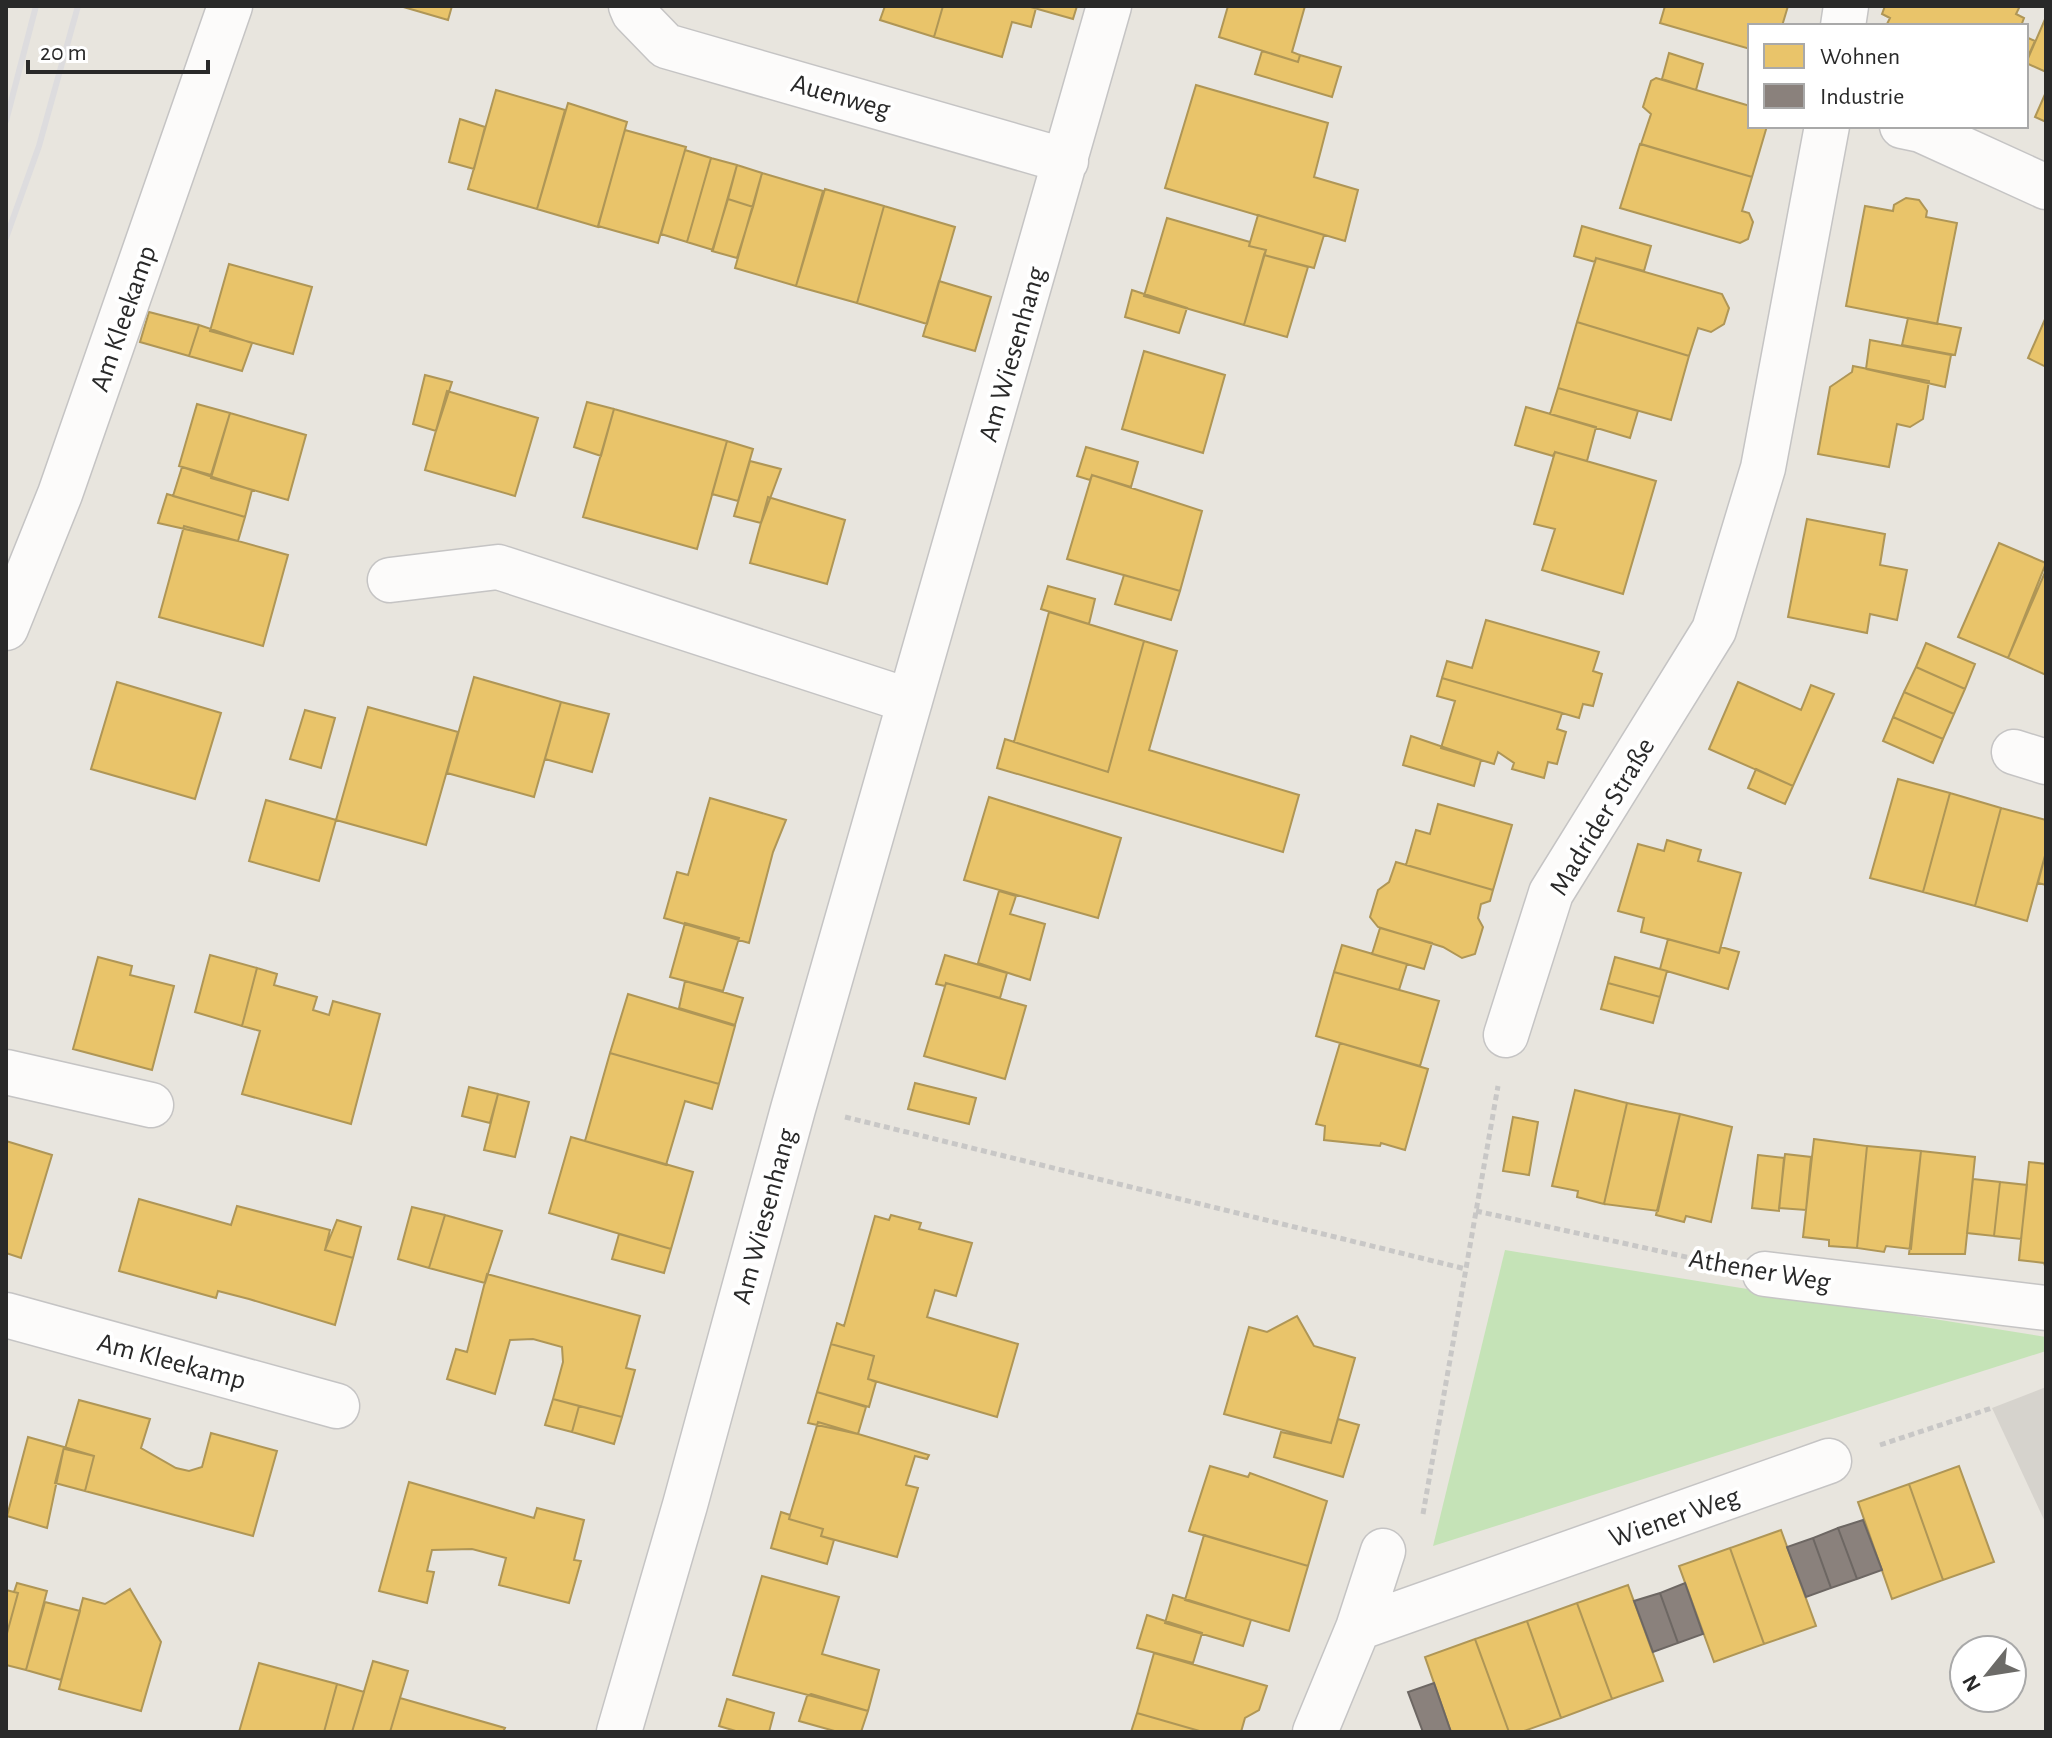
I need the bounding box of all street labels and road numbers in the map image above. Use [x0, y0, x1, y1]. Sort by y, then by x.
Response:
street label: Auenweg [788, 69, 893, 124]
street label: Am Kleekamp [86, 242, 162, 395]
street label: Am Wiesenhang [975, 264, 1051, 445]
street label: Madrider Straße [1545, 733, 1661, 901]
street label: Am Wiesenhang [728, 1125, 802, 1307]
street label: Athener Weg [1687, 1245, 1833, 1297]
street label: Am Kleekamp [94, 1329, 249, 1395]
street label: Wiener Weg [1606, 1482, 1744, 1553]

